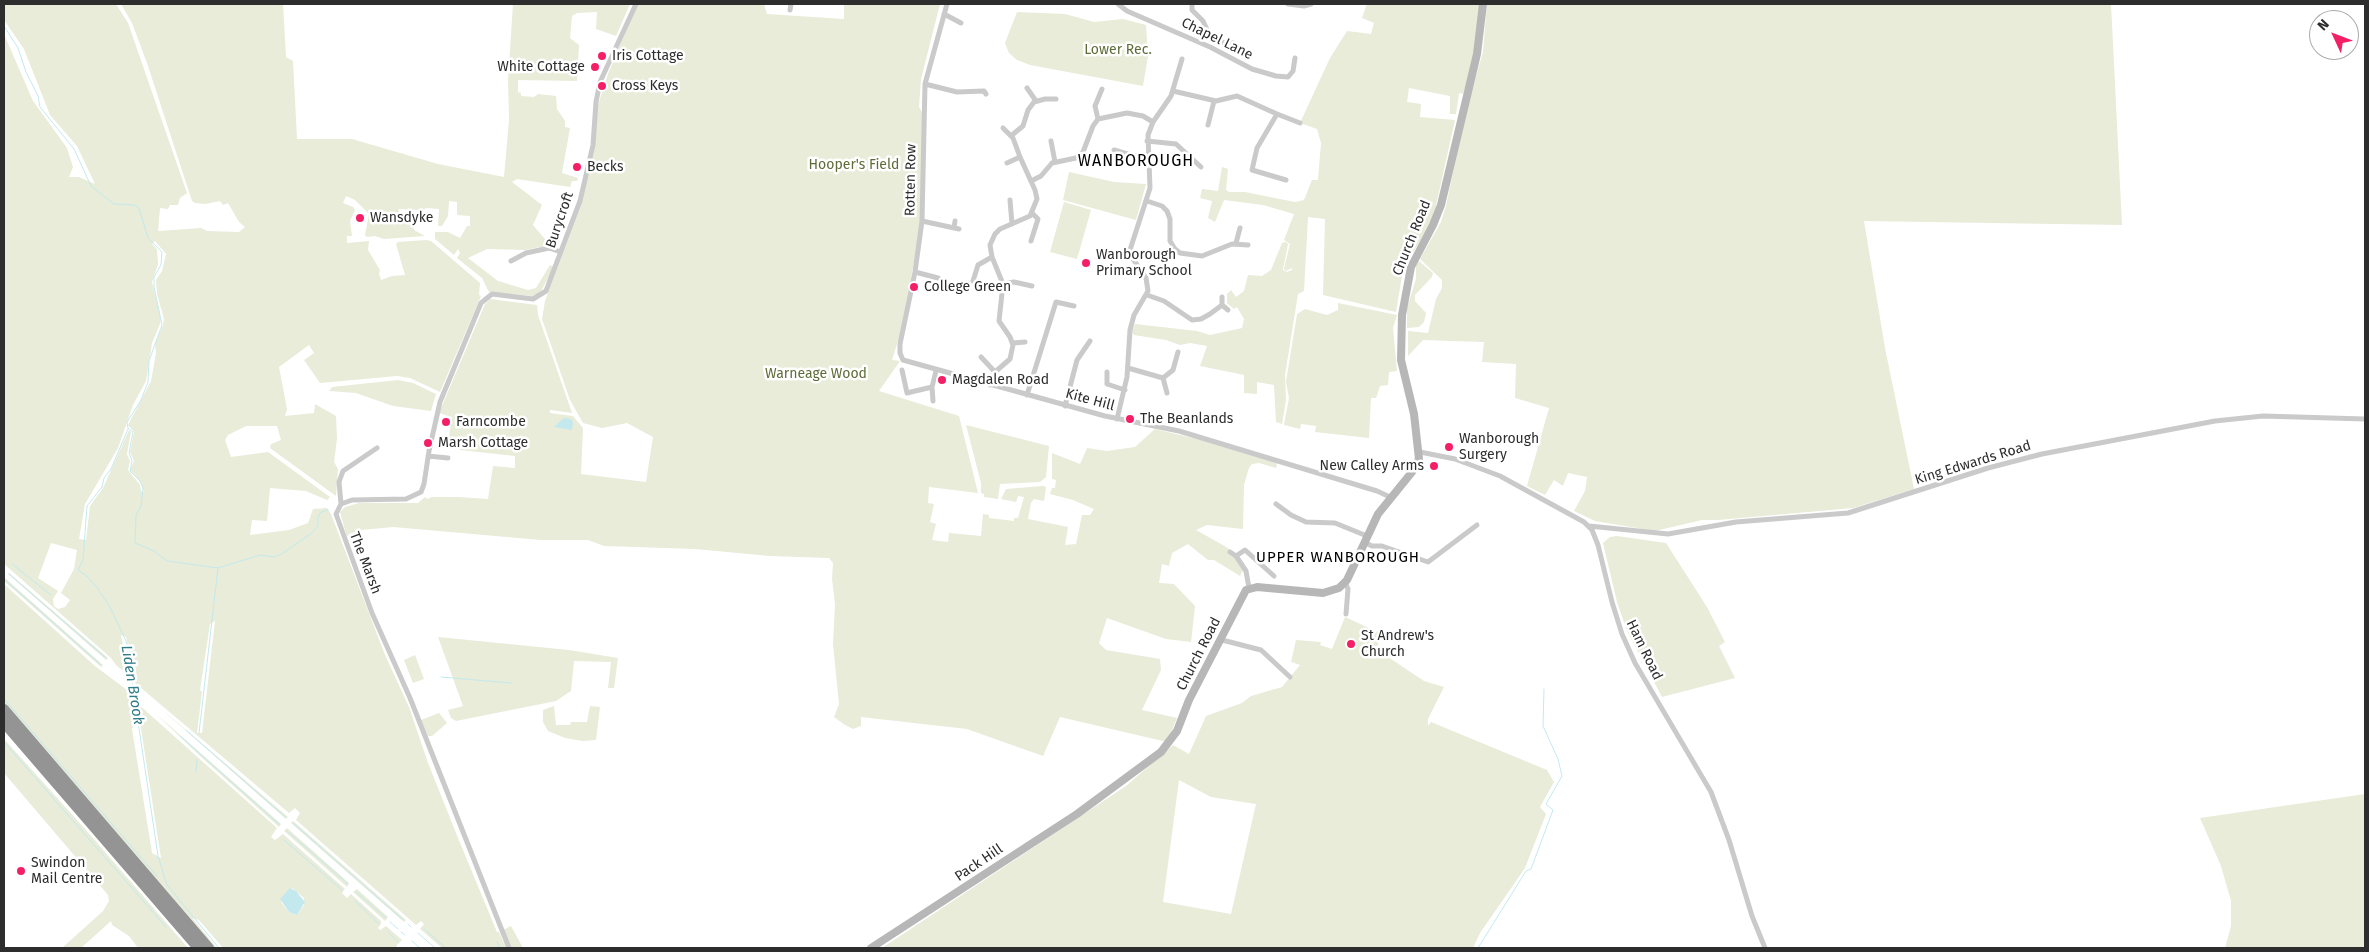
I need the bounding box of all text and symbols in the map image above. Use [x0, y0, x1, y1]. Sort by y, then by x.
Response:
north arrow [2309, 10, 2359, 60]
street label: Chapel Lane [1178, 14, 1256, 64]
text: N [2314, 16, 2333, 34]
park label: Lower Rec. [1084, 42, 1152, 58]
place label: Iris Cottage [612, 48, 684, 64]
marker: Iris Cottage [596, 50, 608, 62]
place label: White Cottage [497, 59, 585, 75]
marker: White Cottage [589, 61, 601, 73]
place label: Cross Keys [612, 78, 678, 94]
marker: Cross Keys [596, 80, 608, 92]
street label: Rotten Row [902, 144, 920, 216]
district label: WANBOROUGH [1077, 152, 1195, 172]
park label: Hooper's Field [809, 157, 899, 173]
place label: Becks [587, 159, 623, 175]
marker: Becks [571, 161, 583, 173]
street label: Burycroft [543, 190, 577, 250]
street label: Church Road [1389, 198, 1435, 278]
place label: Wansdyke [370, 210, 433, 226]
marker: Wansdyke [354, 212, 366, 224]
place label: Wanborough Primary School [1096, 247, 1192, 280]
marker: Wanborough Primary School [1080, 257, 1092, 269]
place label: College Green [924, 279, 1011, 295]
marker: College Green [908, 281, 920, 293]
park label: Warneage Wood [765, 366, 867, 382]
place label: Magdalen Road [952, 372, 1049, 388]
marker: Magdalen Road [936, 374, 948, 386]
street label: Kite Hill [1064, 385, 1116, 415]
place label: The Beanlands [1140, 411, 1233, 427]
marker: The Beanlands [1124, 413, 1136, 425]
place label: Farncombe [456, 414, 526, 430]
marker: Farncombe [440, 416, 452, 428]
place label: Wanborough Surgery [1459, 431, 1539, 464]
place label: Marsh Cottage [438, 435, 528, 451]
marker: Marsh Cottage [422, 437, 434, 449]
street label: King Edwards Road [1913, 437, 2033, 489]
marker: Wanborough Surgery [1443, 441, 1455, 453]
place label: New Calley Arms [1320, 458, 1424, 474]
marker: New Calley Arms [1428, 460, 1440, 472]
street label: The Marsh [345, 530, 385, 596]
district label: UPPER WANBOROUGH [1254, 549, 1422, 567]
street label: Church Road [1173, 615, 1225, 693]
street label: Ham Road [1622, 617, 1666, 683]
place label: St Andrew's Church [1361, 628, 1434, 660]
marker: St Andrew's Church [1345, 638, 1357, 650]
water label: Liden Brook [117, 644, 147, 726]
street label: Pack Hill [952, 841, 1006, 885]
place label: Swindon Mail Centre [31, 855, 102, 888]
marker: Swindon Mail Centre [15, 865, 27, 877]

